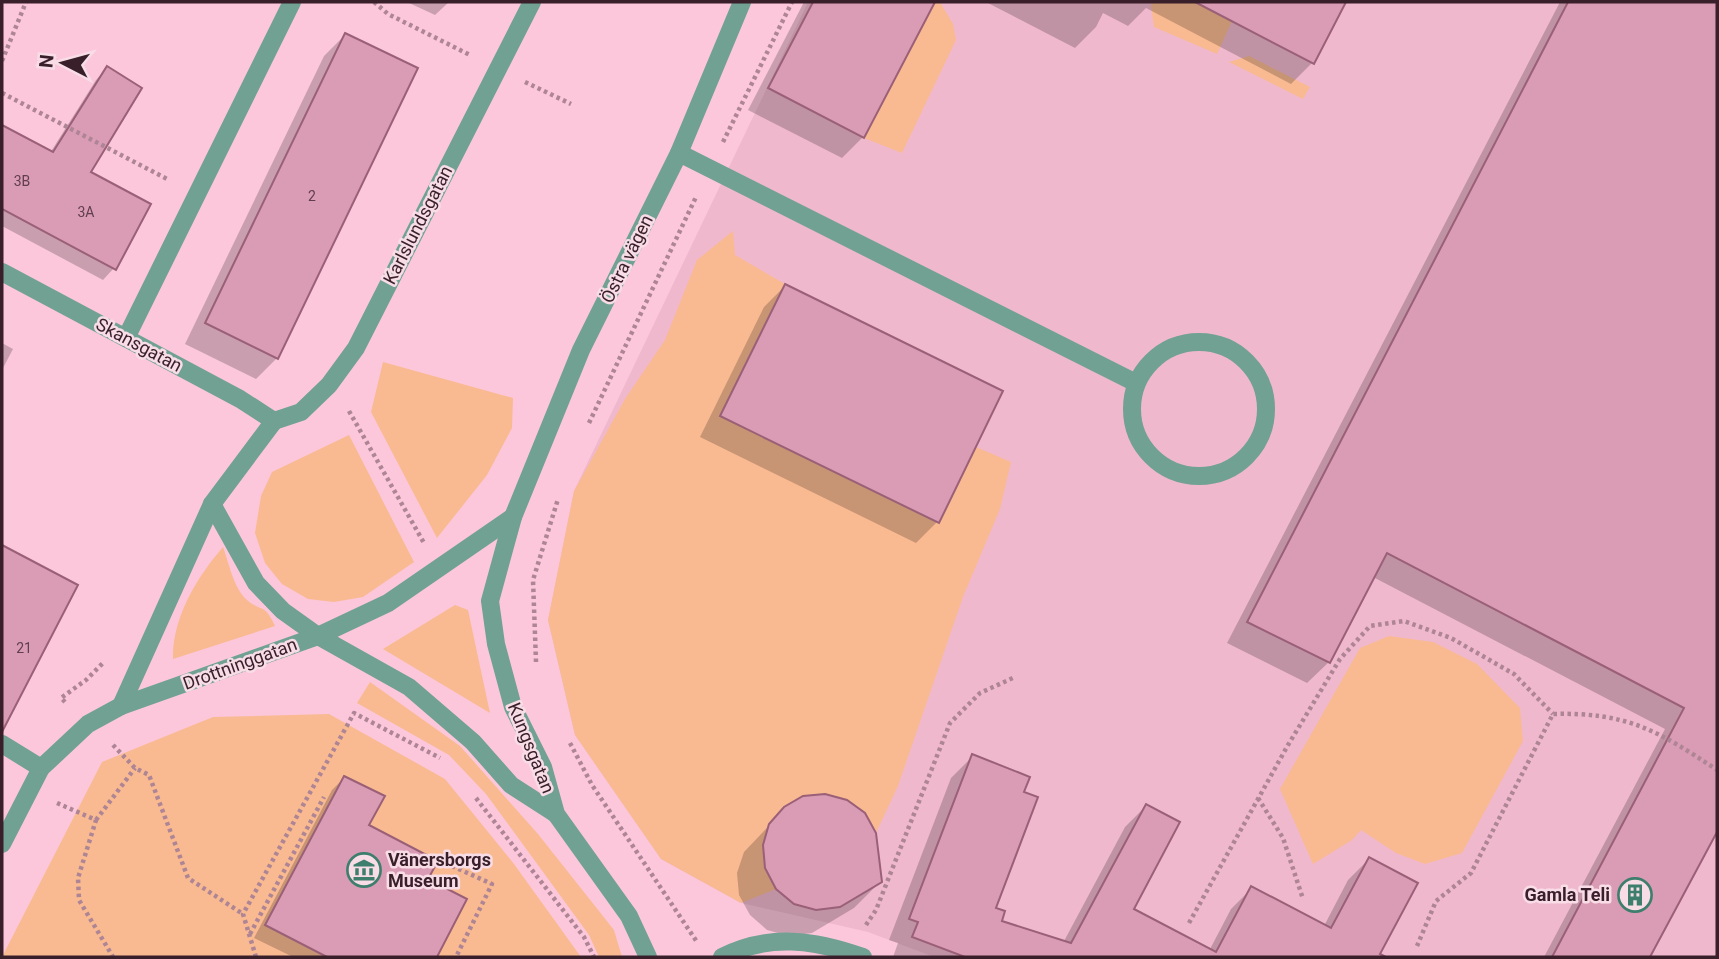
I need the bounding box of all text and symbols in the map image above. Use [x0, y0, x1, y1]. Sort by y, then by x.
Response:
north arrow [28, 28, 98, 98]
text: N [34, 53, 59, 69]
street label: Karlslundsgatan [379, 162, 456, 287]
house number: 3B [14, 173, 30, 189]
house number: 2 [308, 188, 316, 204]
house number: 3A [77, 204, 95, 220]
street label: Östra vägen [596, 211, 657, 306]
street label: Skansgatan [93, 313, 186, 376]
street label: Drottninggatan [180, 633, 300, 694]
house number: 21 [16, 640, 32, 656]
street label: Kungsgatan [504, 699, 559, 796]
place label: Vänersborgs Museum [388, 849, 491, 891]
museum icon: Vänersborgs Museum [345, 851, 383, 889]
building icon: Gamla Teli [1616, 876, 1654, 914]
place label: Gamla Teli [1525, 884, 1610, 905]

